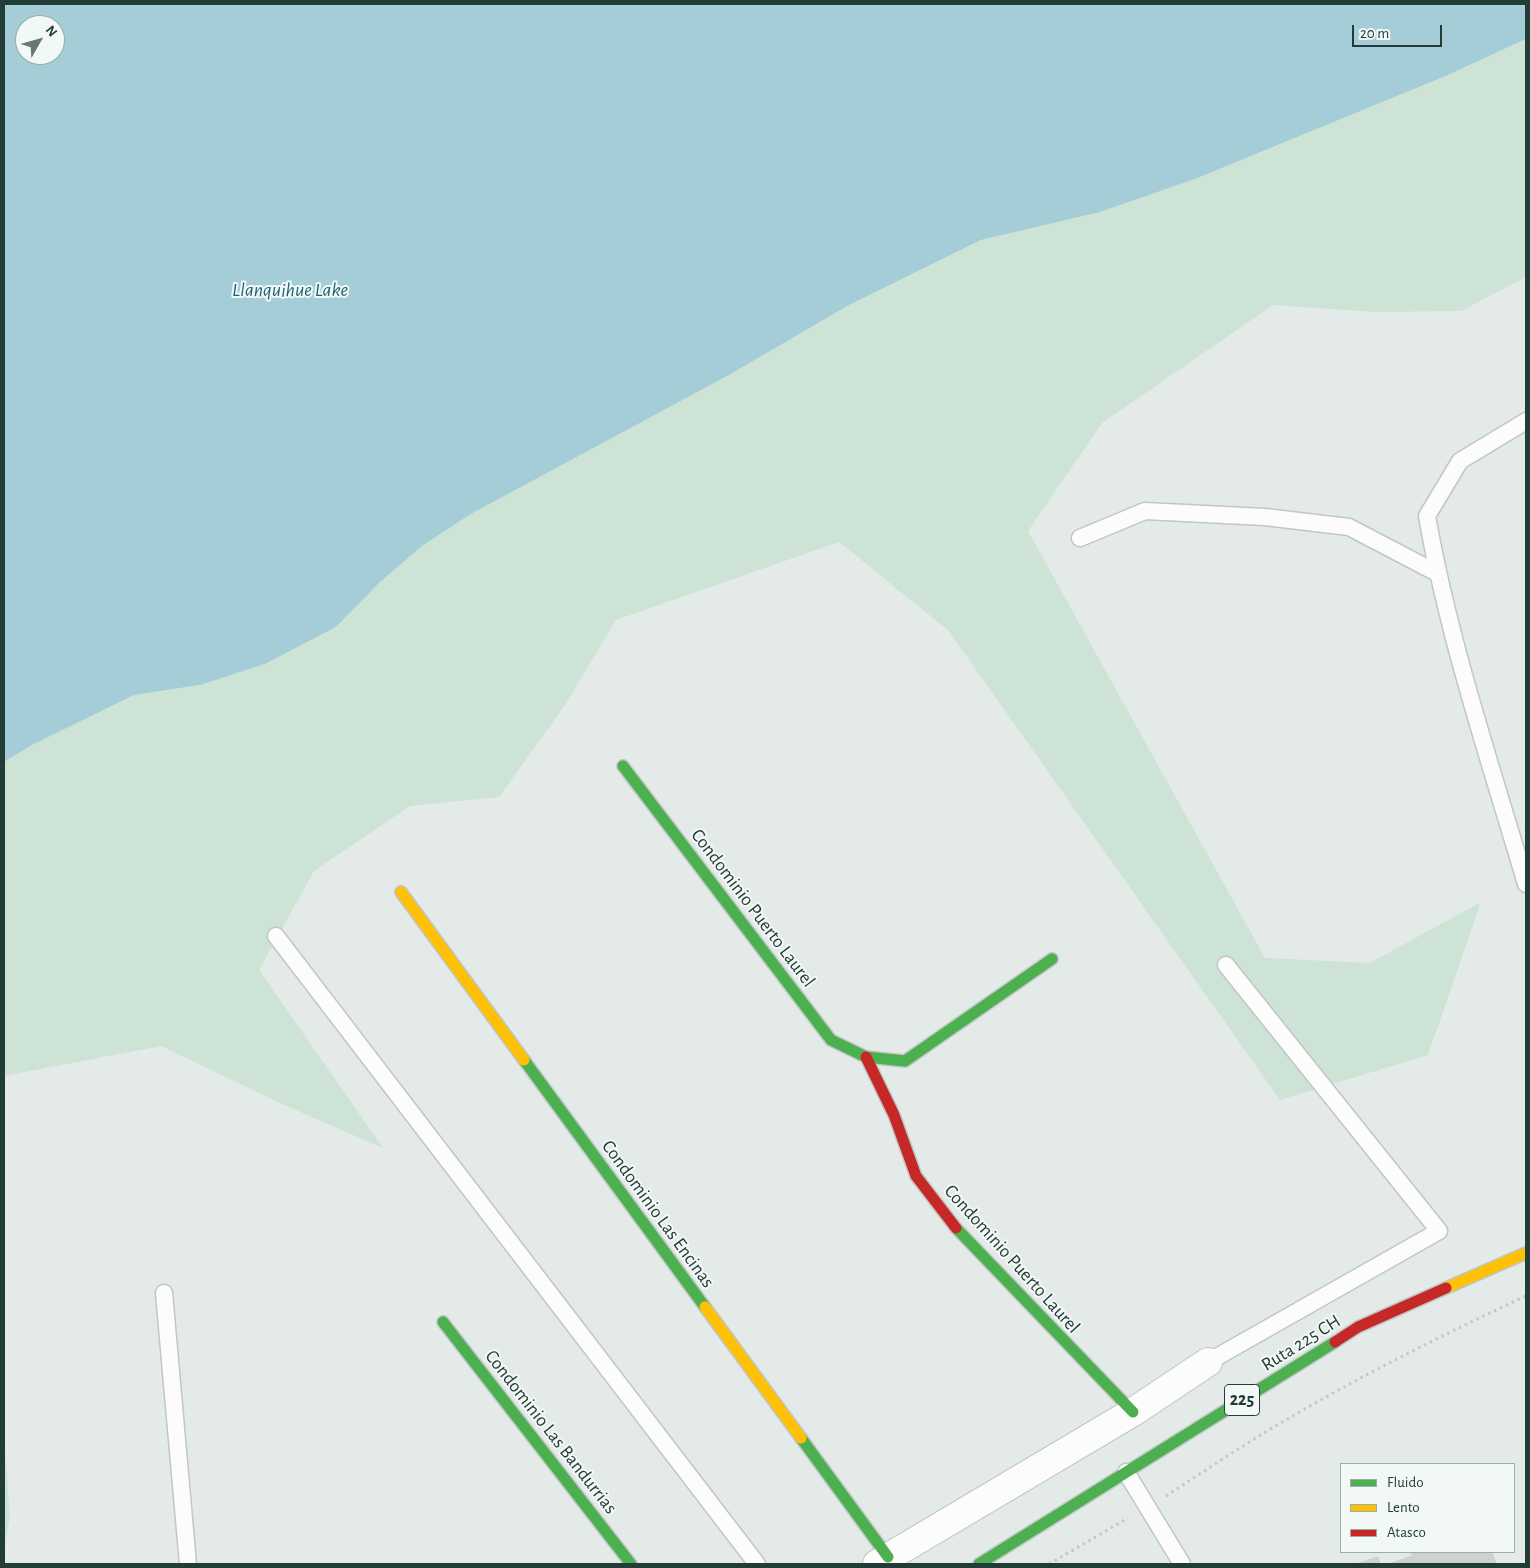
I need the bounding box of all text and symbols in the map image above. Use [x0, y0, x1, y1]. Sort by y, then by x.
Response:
north arrow [15, 15, 65, 65]
scale bar [1355, 15, 1445, 47]
text: N [43, 23, 60, 40]
text: 20 m [1360, 26, 1389, 41]
water label: Llanquihue Lake [232, 278, 348, 302]
street label: Condominio Puerto Laurel [686, 824, 820, 992]
street label: Condominio Las Encinas [597, 1136, 719, 1292]
street label: Condominio Puerto Laurel [939, 1180, 1085, 1338]
street label: Ruta 225 CH [1257, 1310, 1345, 1376]
street label: Condominio Las Bandurrias [480, 1346, 622, 1518]
road number: 225 [1224, 1384, 1260, 1416]
legend [1340, 1463, 1515, 1553]
text: Fluido [1387, 1475, 1424, 1490]
text: Lento [1387, 1500, 1420, 1515]
text: Atasco [1387, 1525, 1426, 1540]

